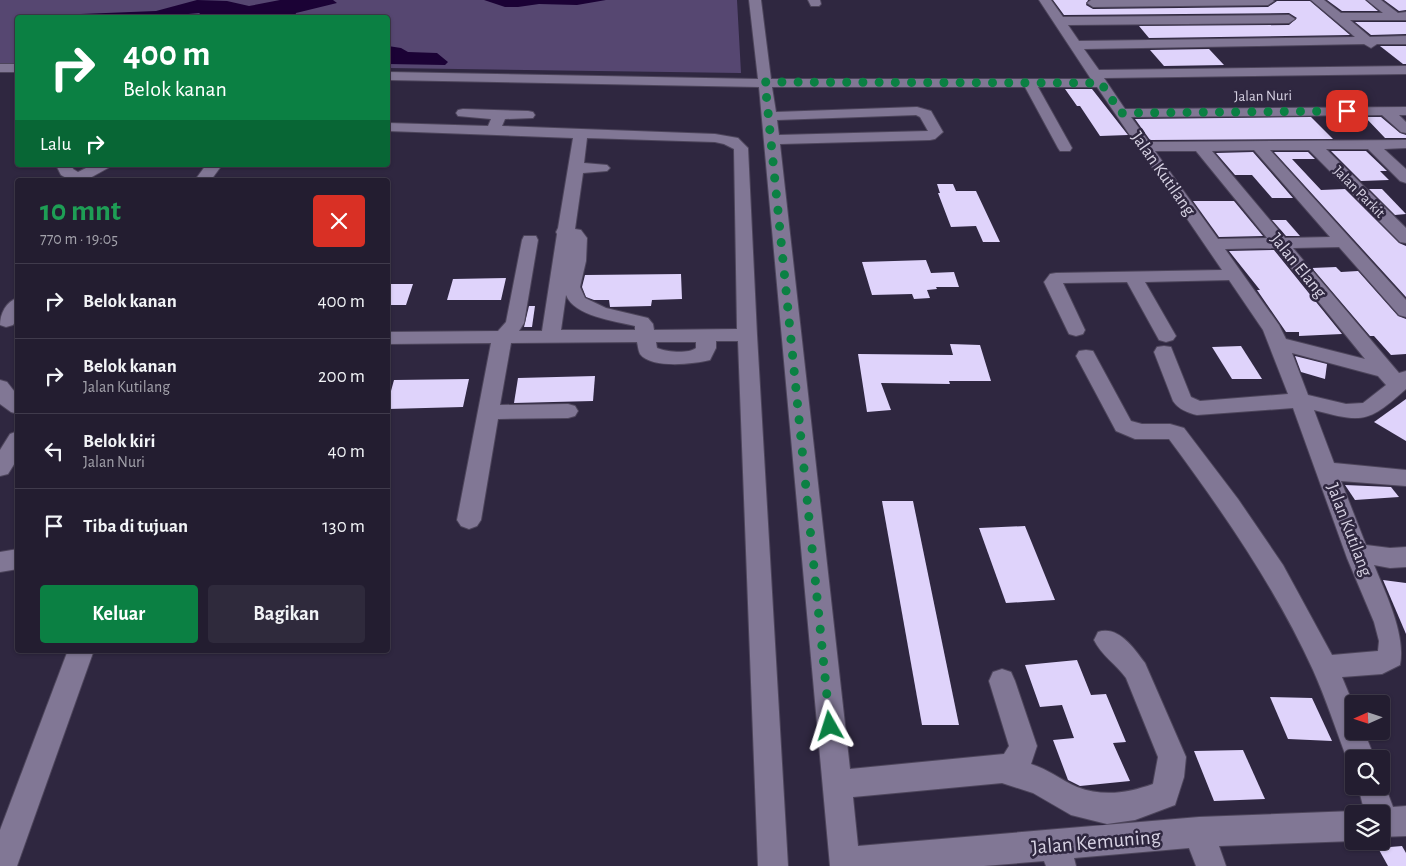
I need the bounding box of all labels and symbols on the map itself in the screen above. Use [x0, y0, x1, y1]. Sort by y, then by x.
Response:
street label: Jalan Nuri [1234, 88, 1292, 104]
pin [1326, 90, 1368, 132]
street label: Jalan Kutilang [1128, 129, 1199, 219]
street label: Jalan Parkit [1330, 163, 1388, 221]
street label: Jalan Elang [1267, 230, 1330, 302]
street label: Jalan Kutilang [1323, 481, 1375, 579]
north arrow [1345, 695, 1390, 740]
position arrow [803, 699, 855, 751]
street label: Jalan Kemuning [1030, 826, 1162, 858]

